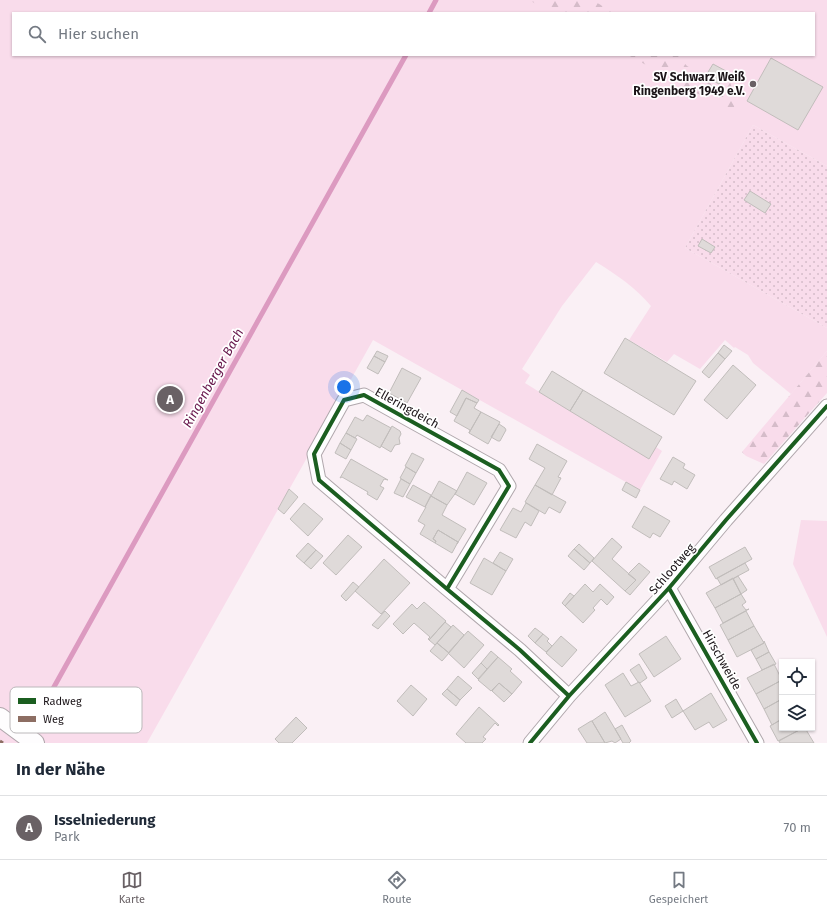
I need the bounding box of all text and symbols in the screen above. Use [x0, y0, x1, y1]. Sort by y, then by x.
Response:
search box [12, 12, 815, 56]
icon: search [26, 23, 48, 45]
text: Hier suchen [58, 25, 139, 43]
place label: SV Schwarz Weiß Ringenberg 1949 e.V. [633, 70, 746, 98]
marker: SV Schwarz Weiß Ringenberg 1949 e.V. [748, 79, 758, 89]
water label: Ringenberger Bach [180, 326, 246, 430]
your location [334, 377, 354, 397]
pin: A [157, 384, 183, 414]
street label: Elleringdeich [373, 385, 441, 431]
street label: Schlootweg [646, 540, 698, 597]
street label: Hirschweide [700, 627, 744, 693]
map controls [779, 659, 815, 731]
button: locate [779, 659, 815, 695]
legend [10, 687, 142, 733]
text: Radweg [43, 695, 82, 708]
button: layers [779, 695, 815, 731]
text: Weg [43, 713, 64, 726]
text: In der Nähe [16, 759, 105, 780]
text: Isselniederung [54, 811, 155, 829]
text: A [25, 820, 33, 835]
text: 70 m [784, 820, 811, 835]
text: Park [54, 829, 80, 844]
tab: Karte [119, 869, 145, 906]
tab: Route [382, 869, 411, 906]
tab: Gespeichert [649, 869, 708, 906]

